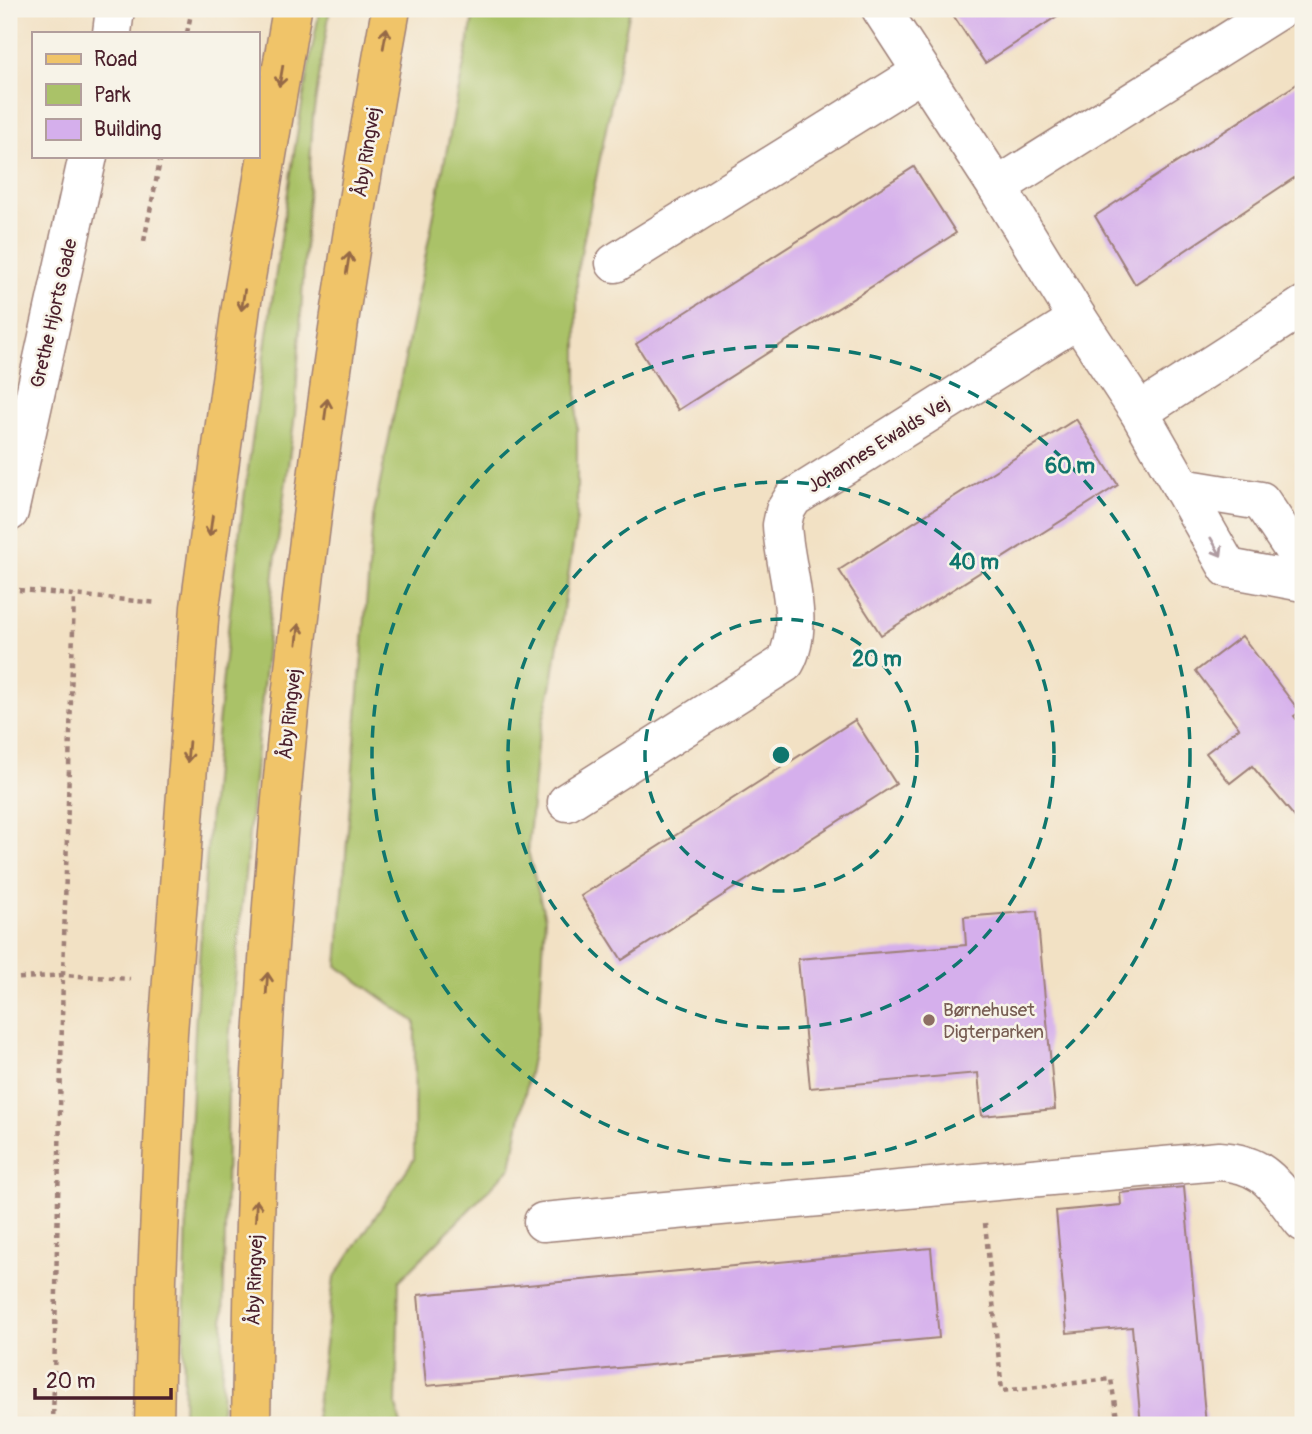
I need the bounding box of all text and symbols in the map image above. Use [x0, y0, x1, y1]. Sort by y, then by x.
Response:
one-way arrow [379, 27, 393, 50]
legend [32, 32, 259, 158]
text: Road [94, 46, 138, 73]
one-way arrow [274, 64, 287, 87]
text: Park [94, 82, 131, 109]
street label: Åby Ringvej [348, 105, 386, 199]
text: Building [94, 116, 161, 143]
street label: Grethe Hjorts Gade [25, 236, 83, 390]
one-way arrow [341, 252, 354, 275]
one-way arrow [236, 288, 249, 311]
street label: Johannes Ewalds Vej [803, 391, 954, 498]
one-way arrow [320, 398, 333, 420]
text: 60 m [1045, 453, 1095, 480]
one-way arrow [205, 514, 218, 536]
one-way arrow [1210, 536, 1223, 557]
text: 40 m [949, 549, 999, 576]
one-way arrow [291, 623, 304, 646]
text: 20 m [852, 646, 902, 673]
street label: Åby Ringvej [273, 668, 307, 761]
one-way arrow [182, 740, 195, 763]
centre of rings [769, 743, 793, 767]
one-way arrow [261, 972, 274, 995]
place label: Børnehuset Digterparken [943, 998, 1044, 1044]
marker: Børnehuset Digterparken [921, 1012, 937, 1028]
one-way arrow [250, 1199, 263, 1222]
street label: Åby Ringvej [241, 1234, 269, 1326]
scale bar [35, 1357, 172, 1401]
text: 20 m [46, 1368, 95, 1395]

